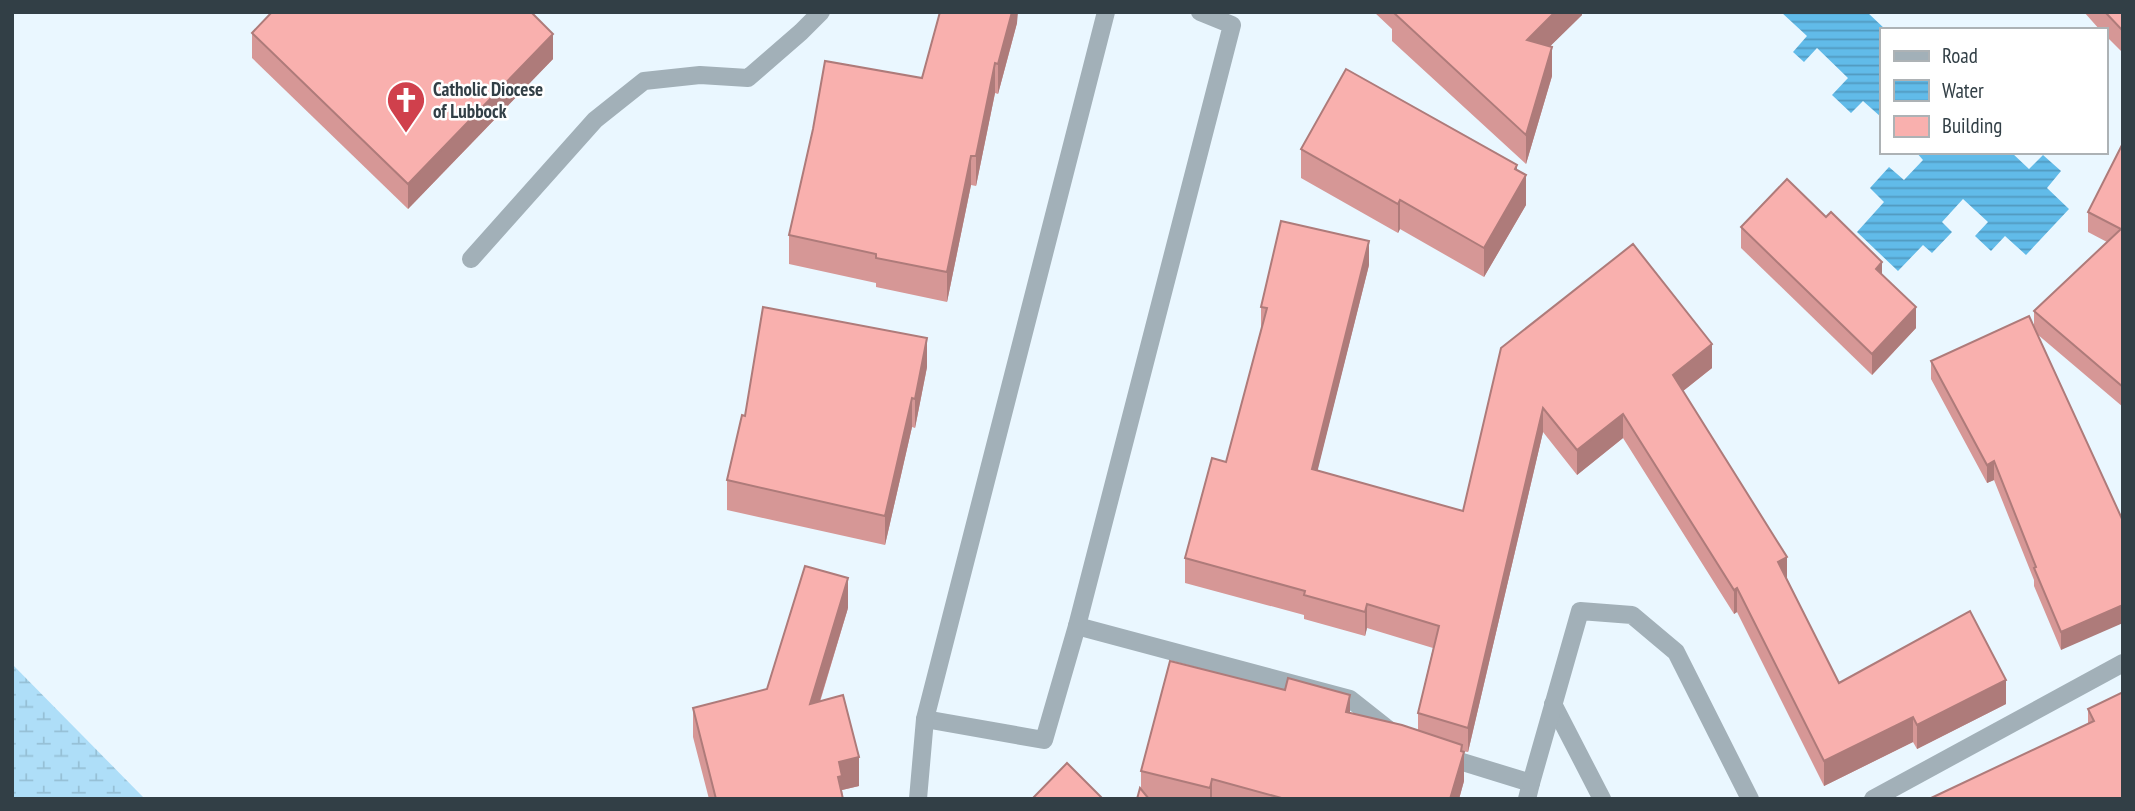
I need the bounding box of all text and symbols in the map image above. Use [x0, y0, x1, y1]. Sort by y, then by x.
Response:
legend [1880, 28, 2107, 154]
text: Road [1942, 42, 1978, 69]
place label: Catholic Diocese of Lubbock [433, 77, 543, 123]
text: Water [1942, 77, 1984, 104]
church icon: Catholic Diocese of Lubbock [385, 79, 427, 134]
text: Building [1942, 112, 2002, 139]

